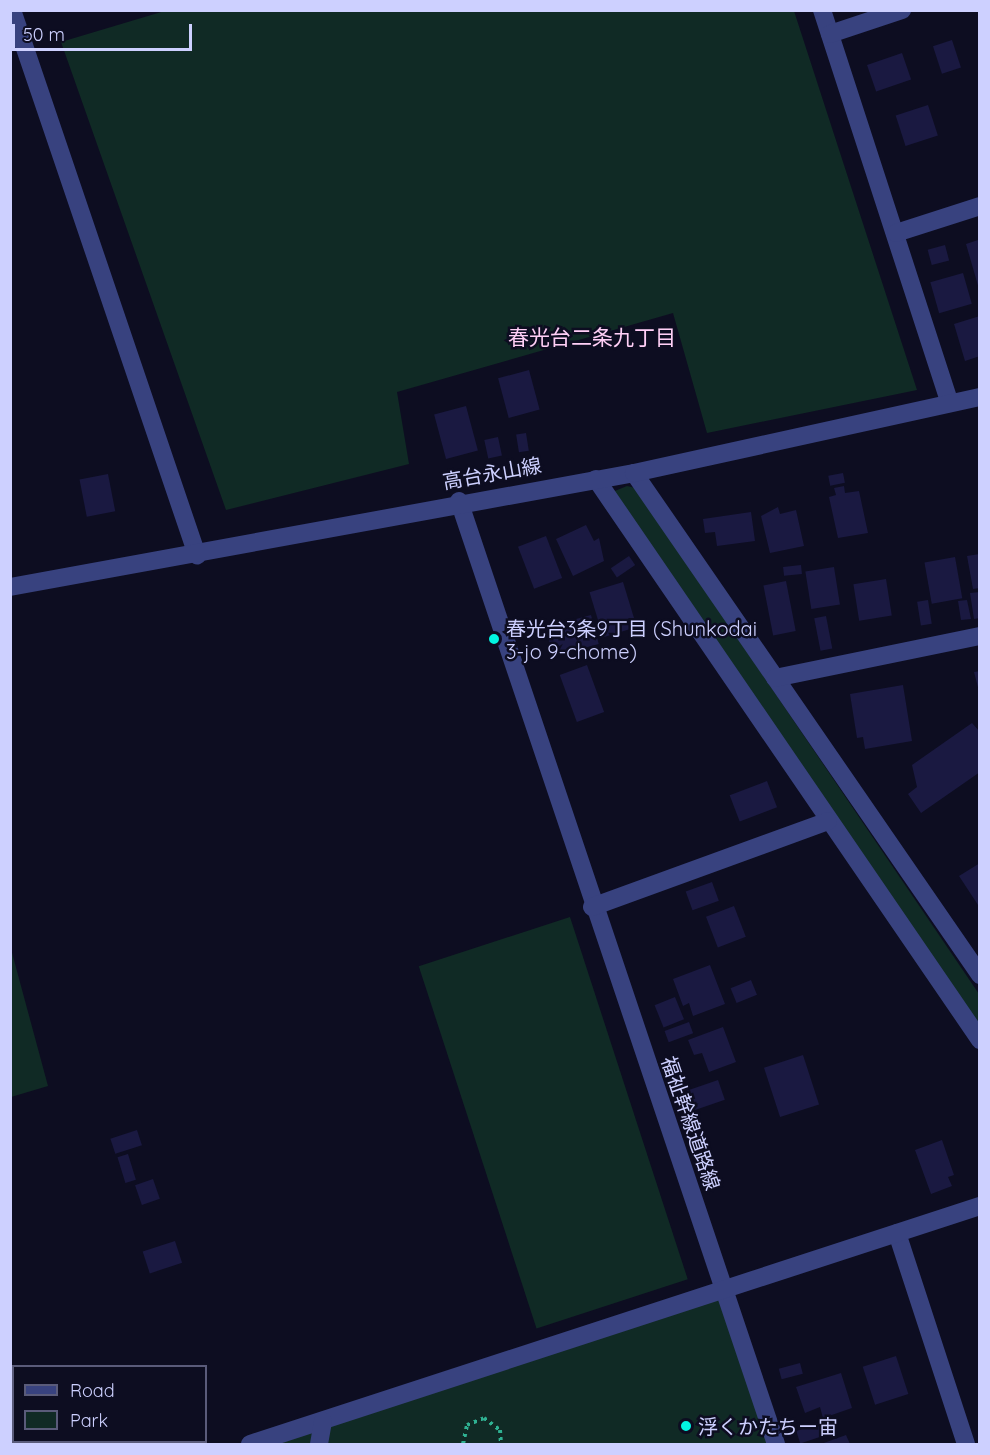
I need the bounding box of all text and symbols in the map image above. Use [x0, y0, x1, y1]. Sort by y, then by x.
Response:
scale bar [15, 12, 195, 50]
text: 50 m [23, 23, 65, 46]
district label: 春光台二条九丁目 [508, 324, 676, 350]
street label: 高台永山線 [441, 452, 543, 494]
place label: 春光台3条9丁目 (Shunkodai 3-jo 9-chome) [506, 616, 757, 663]
marker: 春光台3条9丁目 (Shunkodai 3-jo 9-chome) [487, 632, 501, 646]
street label: 福祉幹線道路線 [657, 1053, 725, 1193]
legend [12, 1365, 207, 1443]
text: Road [70, 1379, 115, 1402]
text: Park [70, 1409, 108, 1432]
place label: 浮くかたちー宙 [698, 1414, 838, 1438]
marker: 浮くかたちー宙 [679, 1419, 693, 1433]

